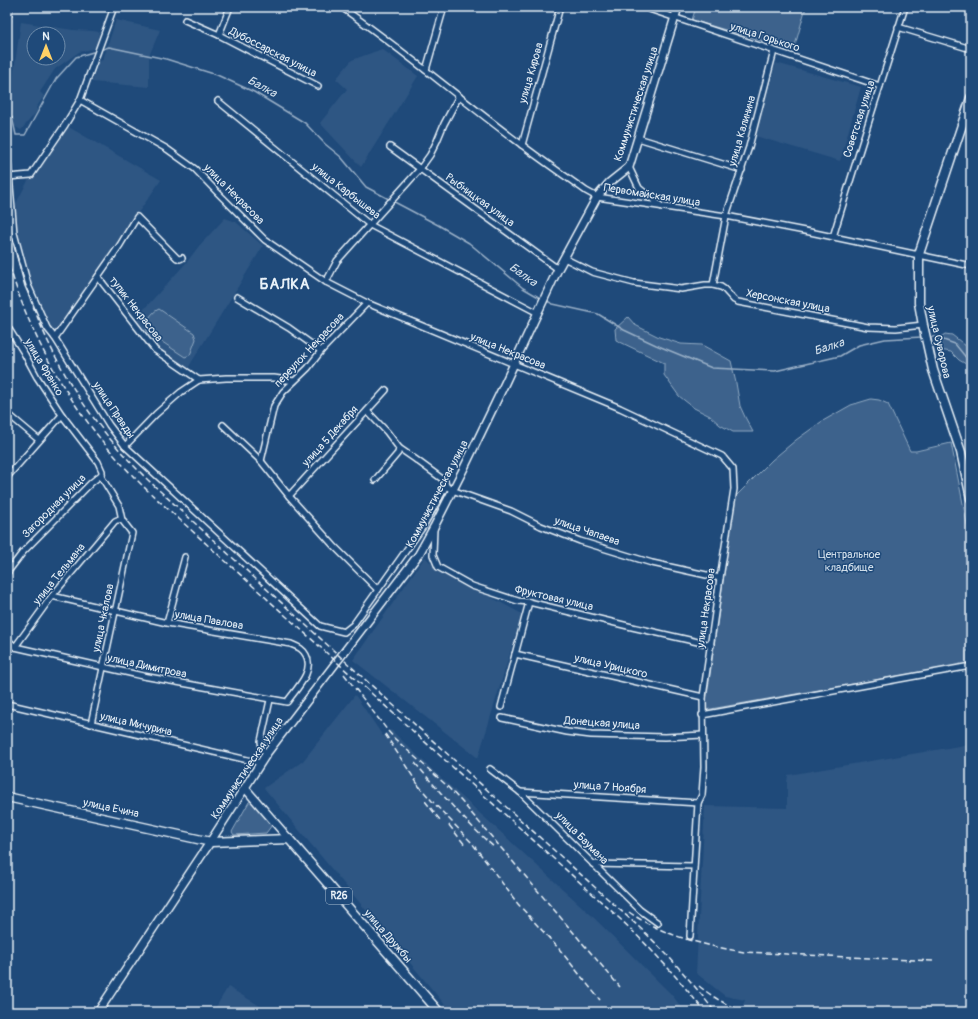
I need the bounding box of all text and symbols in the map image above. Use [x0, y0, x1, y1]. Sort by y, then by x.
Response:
street label: улица Горького [728, 19, 802, 54]
street label: Дубоссарская улица [226, 24, 319, 80]
north arrow [26, 26, 66, 66]
text: N [42, 30, 50, 43]
street label: улица Кирова [516, 41, 546, 106]
street label: Коммунистическая улица [611, 45, 661, 163]
water label: Балка [245, 73, 280, 102]
street label: Советская улица [840, 79, 878, 159]
street label: улица Калинина [725, 94, 758, 169]
street label: улица Некрасова [200, 160, 267, 227]
street label: улица Карбышева [308, 160, 383, 222]
street label: Рыбницкая улица [443, 171, 517, 229]
street label: Первомайская улица [603, 181, 701, 209]
water label: Балка [506, 260, 541, 291]
street label: тупик Некрасова [107, 274, 165, 344]
district label: БАЛКА [259, 275, 311, 294]
street label: Херсонская улица [745, 287, 831, 315]
street label: улица Суворова [924, 303, 954, 380]
street label: переулок Некрасова [271, 310, 347, 390]
street label: улица Некрасова [467, 330, 548, 372]
street label: улица Франко [21, 335, 66, 398]
water label: Балка [812, 335, 847, 359]
street label: улица Правды [90, 378, 138, 441]
street label: улица 5 Декабря [299, 403, 361, 470]
street label: Коммунистическая улица [403, 438, 471, 550]
street label: Загородная улица [19, 471, 89, 541]
street label: улица Чапаева [552, 513, 621, 548]
street label: улица Тельмана [30, 541, 88, 608]
park label: Центральное кладбище [818, 548, 881, 574]
street label: улица Некрасова [694, 567, 718, 650]
street label: улица Чкалова [89, 583, 117, 654]
street label: Фруктовая улица [514, 583, 594, 613]
street label: улица Павлова [173, 607, 244, 632]
street label: улица Димитрова [105, 651, 188, 681]
street label: улица Урицкого [572, 651, 649, 681]
street label: улица Мичурина [98, 709, 173, 739]
street label: Донецкая улица [563, 714, 640, 732]
street label: Коммунистическая улица [208, 715, 286, 821]
street label: улица 7 Ноября [572, 778, 647, 796]
street label: улица Ечина [81, 796, 140, 820]
street label: улица Баумана [552, 808, 611, 867]
road number: R26 [326, 888, 352, 904]
street label: улица Дружбы [361, 906, 415, 965]

